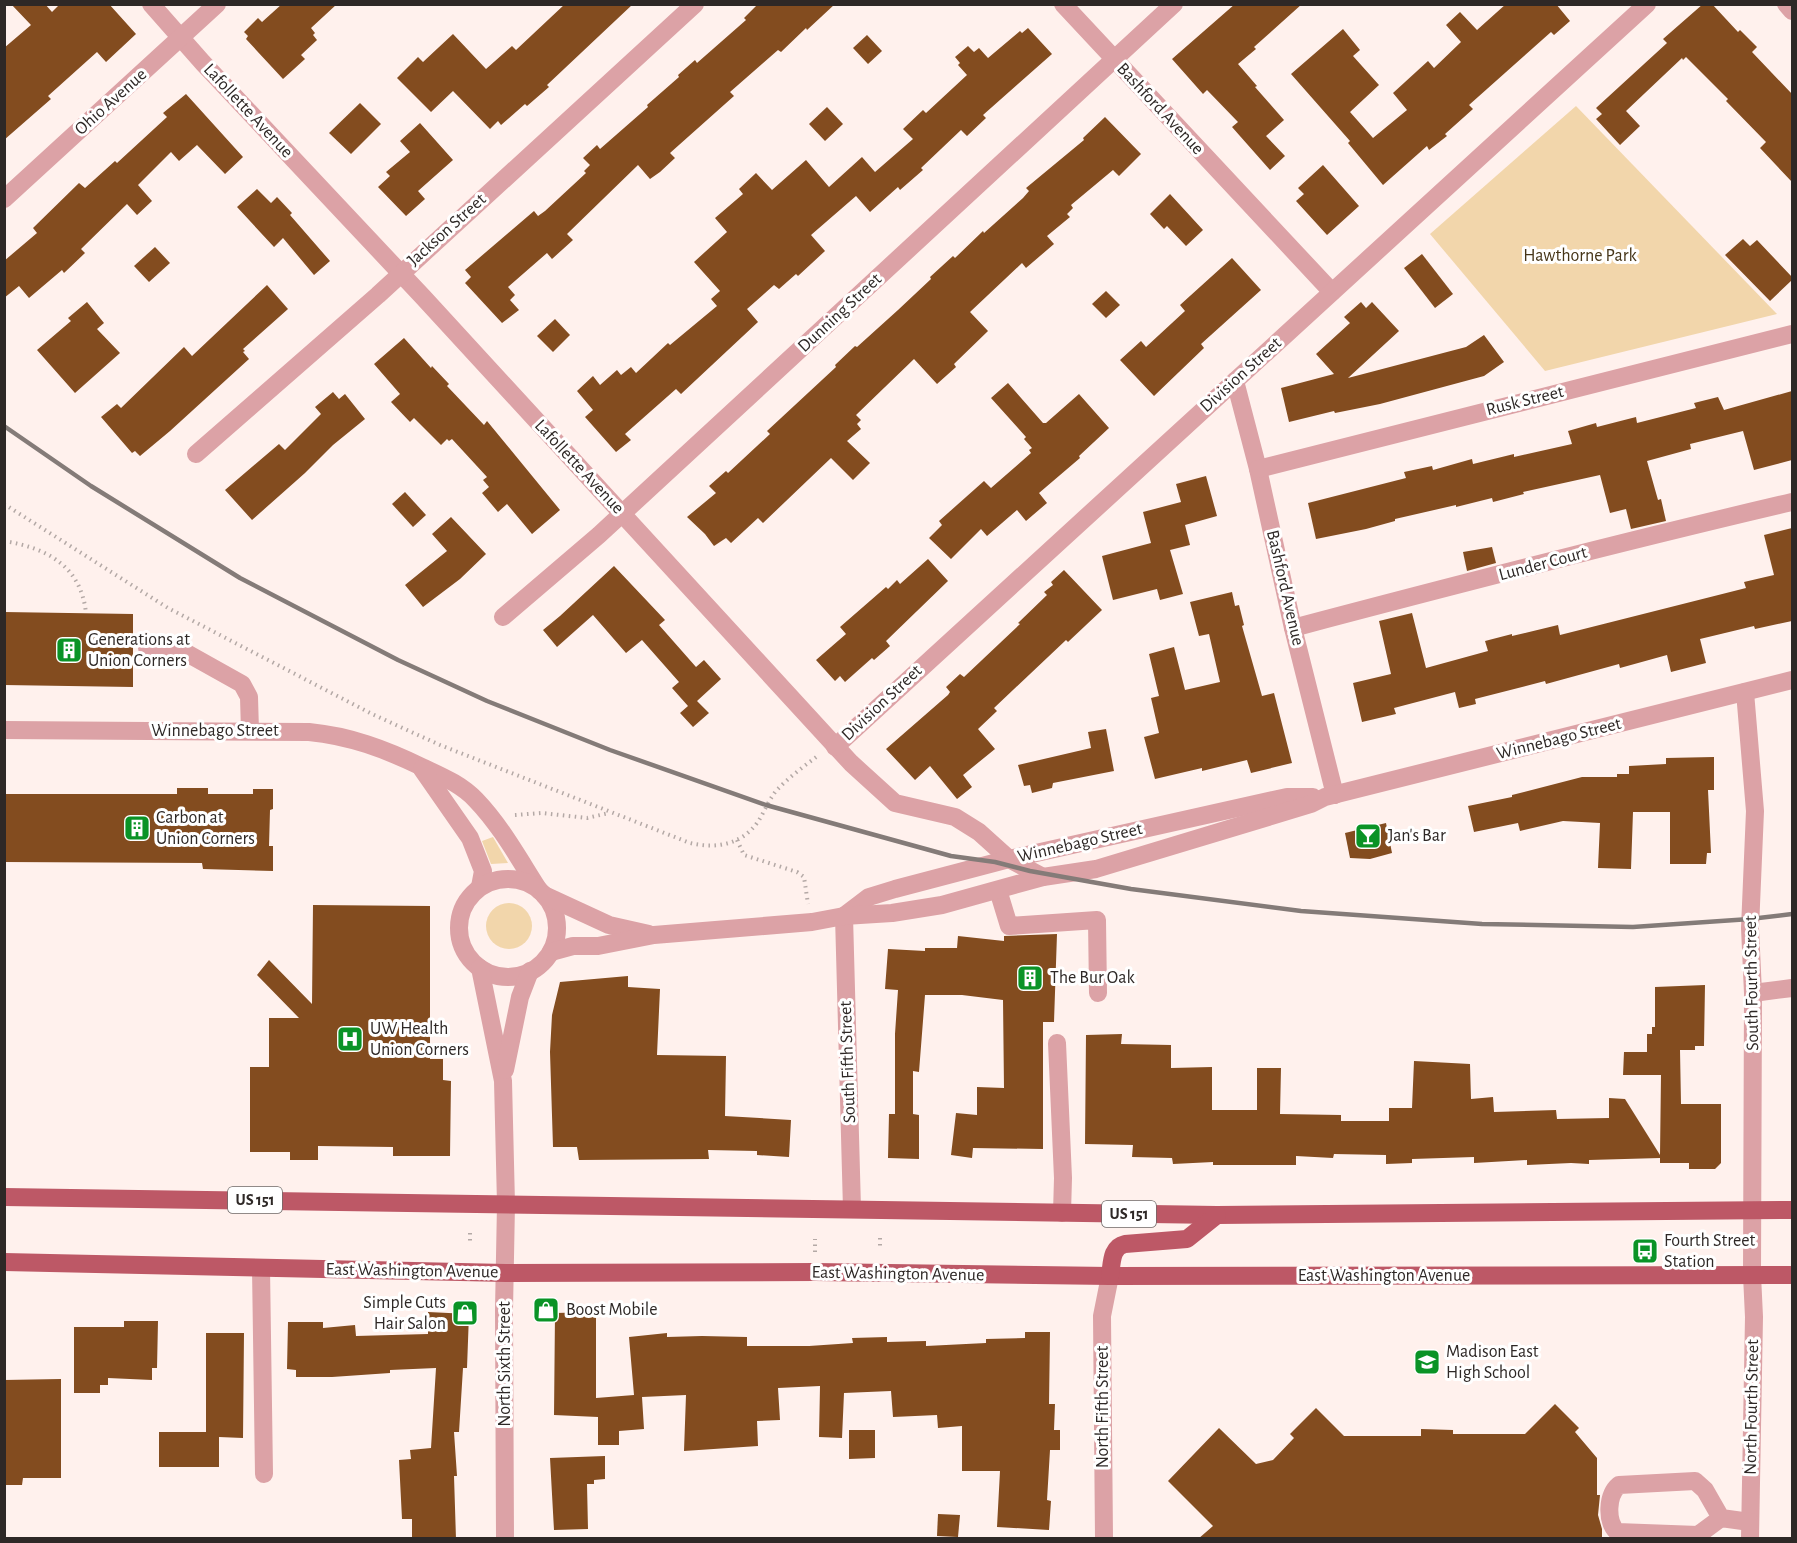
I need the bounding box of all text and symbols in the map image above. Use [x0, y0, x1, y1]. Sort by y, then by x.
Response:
street label: Lafollette Avenue [200, 60, 296, 162]
street label: Bashford Avenue [1113, 60, 1207, 158]
street label: Ohio Avenue [72, 65, 150, 139]
street label: Jackson Street [404, 190, 490, 270]
park label: Hawthorne Park [1523, 247, 1637, 265]
street label: Dunning Street [795, 270, 885, 356]
street label: Division Street [1197, 334, 1285, 416]
street label: Rusk Street [1484, 383, 1566, 419]
street label: Lafollette Avenue [531, 416, 627, 518]
street label: Bashford Avenue [1263, 528, 1307, 648]
street label: Lunder Court [1497, 544, 1589, 584]
place label: Generations at Union Corners [88, 631, 190, 670]
building icon: Generations at Union Corners [54, 635, 84, 665]
street label: Division Street [838, 661, 926, 744]
street label: Winnebago Street [1495, 715, 1623, 763]
street label: Winnebago Street [151, 722, 279, 740]
place label: Carbon at Union Corners [156, 809, 255, 848]
building icon: Carbon at Union Corners [122, 813, 152, 843]
street label: Winnebago Street [1016, 820, 1144, 866]
bar icon: Jan's Bar [1353, 821, 1383, 851]
place label: Jan's Bar [1388, 827, 1446, 845]
street label: South Fourth Street [1742, 915, 1762, 1051]
building icon: The Bur Oak [1015, 963, 1045, 993]
place label: The Bur Oak [1050, 969, 1135, 987]
street label: South Fifth Street [837, 1000, 859, 1123]
place label: UW Health Union Corners [370, 1020, 469, 1059]
hospital icon: UW Health Union Corners [335, 1024, 365, 1054]
road number: US 151 [228, 1187, 282, 1213]
road number: US 151 [1102, 1201, 1156, 1227]
place label: Fourth Street Station [1664, 1232, 1756, 1271]
bus stop icon: Fourth Street Station [1630, 1236, 1660, 1266]
street label: East Washington Avenue [325, 1260, 499, 1282]
street label: East Washington Avenue [811, 1263, 985, 1285]
street label: East Washington Avenue [1298, 1267, 1470, 1285]
place label: Simple Cuts Hair Salon [363, 1294, 446, 1333]
shop icon: Boost Mobile [531, 1295, 561, 1325]
shop icon: Simple Cuts Hair Salon [450, 1298, 480, 1328]
street label: North Sixth Street [496, 1301, 514, 1427]
place label: Boost Mobile [566, 1301, 658, 1319]
street label: North Fourth Street [1742, 1339, 1762, 1475]
place label: Madison East High School [1446, 1343, 1539, 1382]
street label: North Fifth Street [1094, 1345, 1112, 1468]
school or university icon: Madison East High School [1412, 1347, 1442, 1377]

